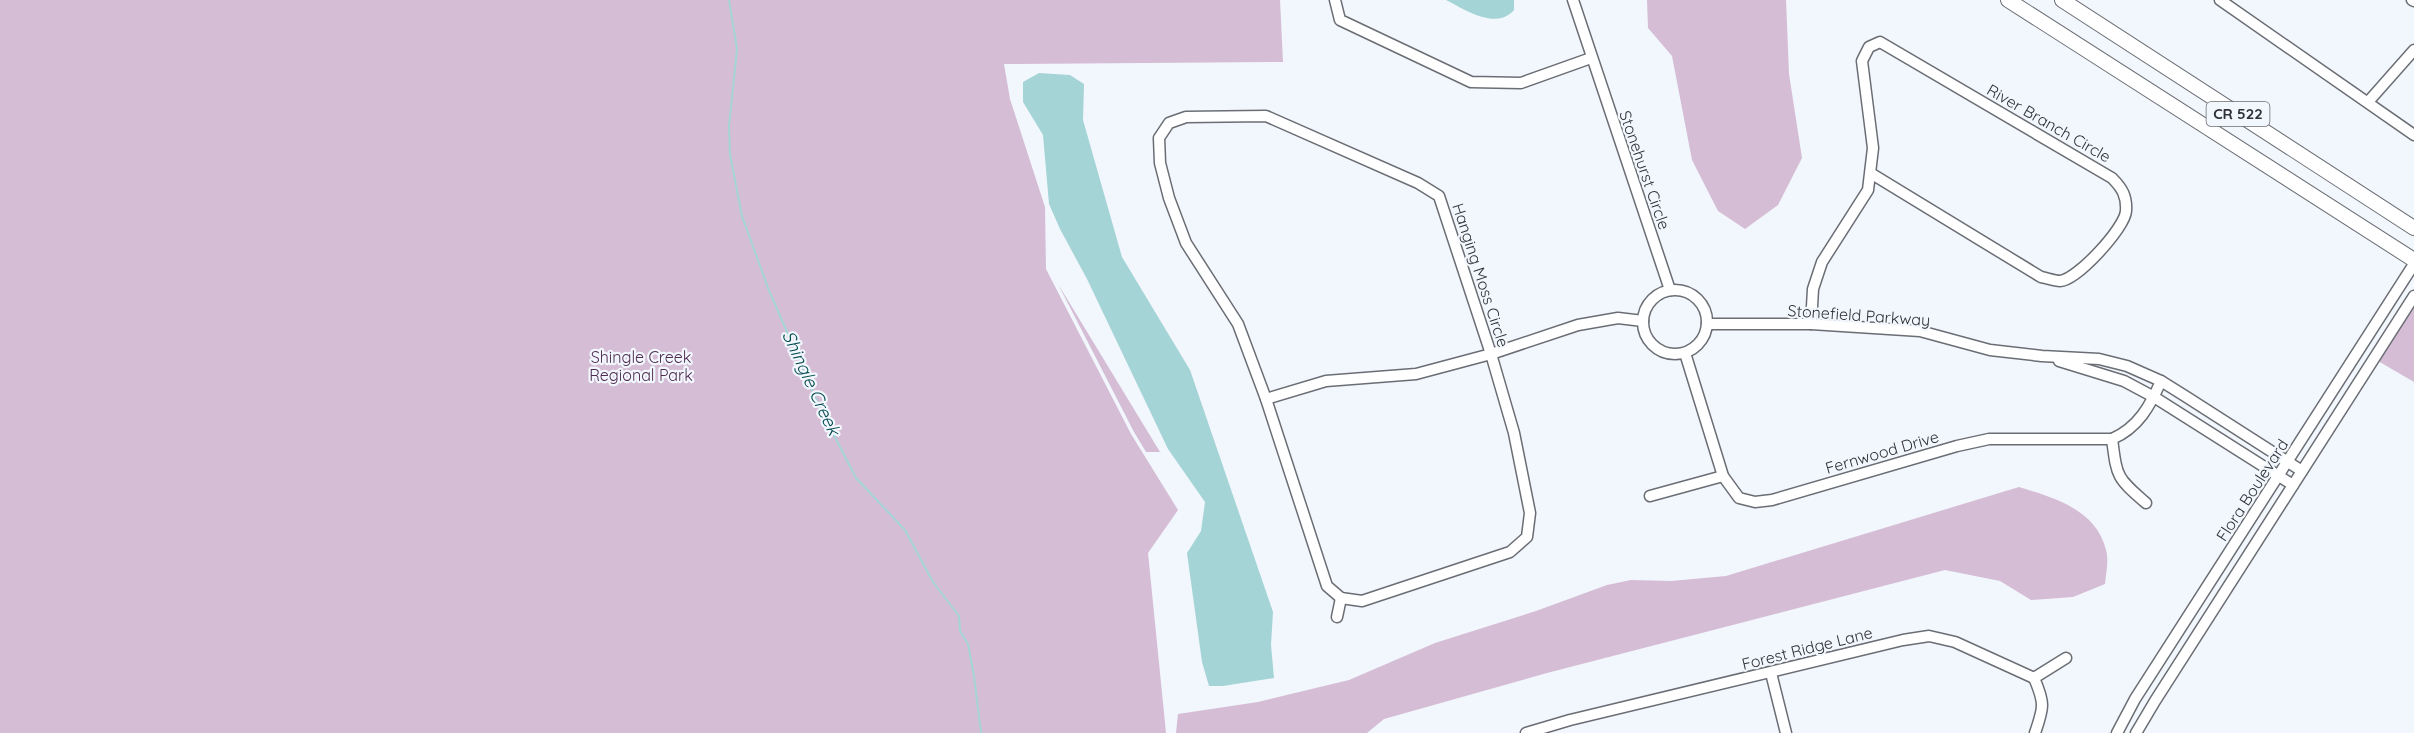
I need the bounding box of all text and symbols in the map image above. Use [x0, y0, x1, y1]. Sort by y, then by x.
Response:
street label: River Branch Circle [1984, 79, 2114, 167]
road number: CR 522 [2206, 102, 2270, 126]
street label: Stonehurst Circle [1615, 108, 1675, 232]
street label: Hanging Moss Circle [1448, 200, 1514, 350]
street label: Stonefield Parkway [1787, 300, 1931, 330]
water label: Shingle Creek [777, 327, 846, 440]
park label: Shingle Creek Regional Park [589, 347, 693, 385]
street label: Fernwood Drive [1823, 426, 1941, 478]
street label: Flora Boulevard [2212, 435, 2292, 545]
street label: Forest Ridge Lane [1740, 622, 1874, 674]

